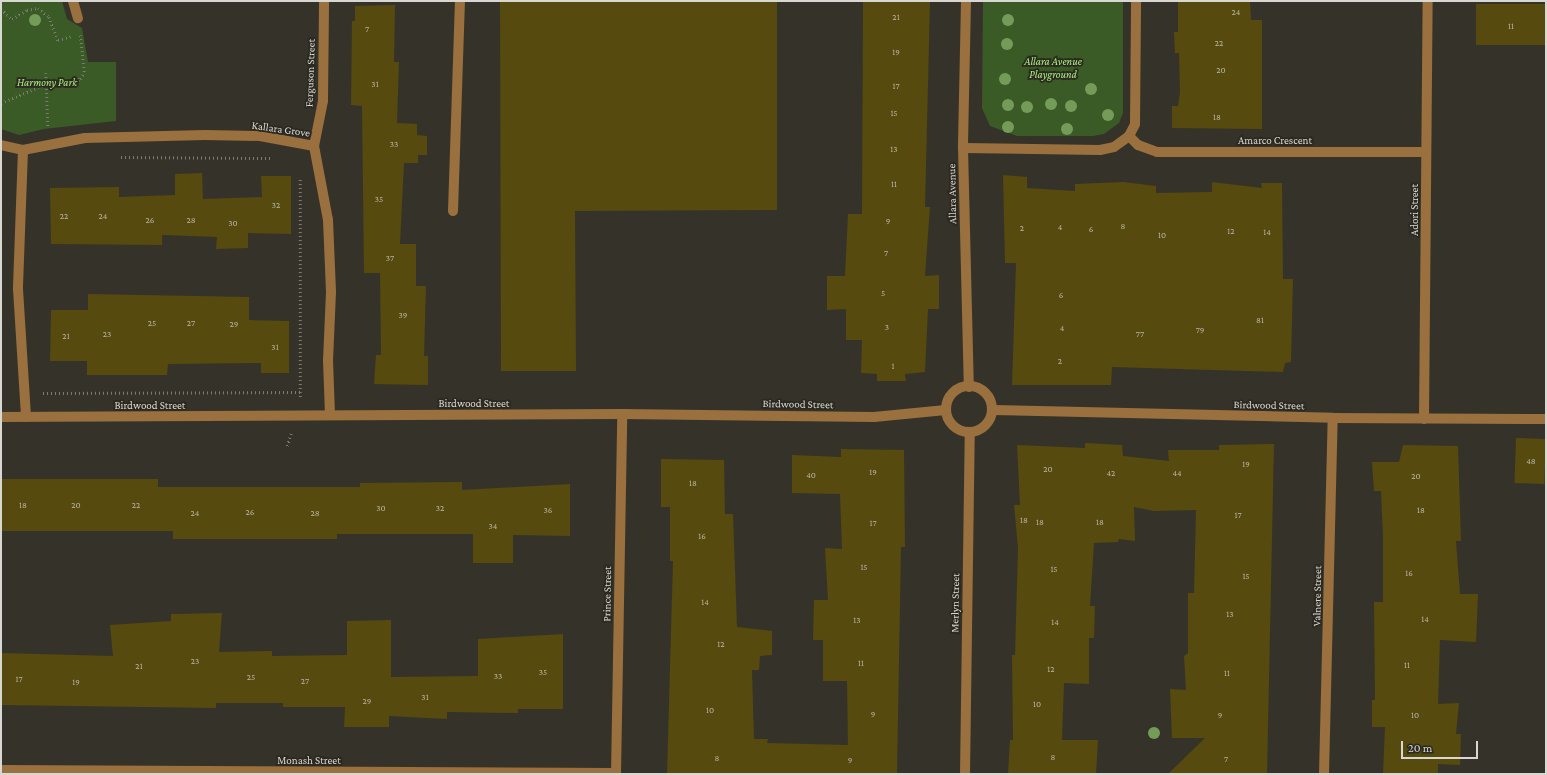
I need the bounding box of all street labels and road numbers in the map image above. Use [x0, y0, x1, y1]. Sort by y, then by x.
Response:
street label: Ferguson Street [302, 39, 318, 107]
street label: Kallara Grove [251, 118, 311, 140]
street label: Amarco Crescent [1238, 133, 1312, 147]
street label: Allara Avenue [945, 164, 959, 224]
street label: Adori Street [1407, 184, 1421, 236]
street label: Birdwood Street [439, 396, 509, 410]
street label: Birdwood Street [762, 397, 834, 411]
street label: Birdwood Street [115, 398, 185, 412]
street label: Birdwood Street [1233, 398, 1305, 412]
street label: Valnere Street [1310, 565, 1324, 627]
street label: Prince Street [600, 566, 614, 622]
street label: Merlyn Street [948, 573, 962, 633]
street label: Monash Street [277, 753, 341, 767]

